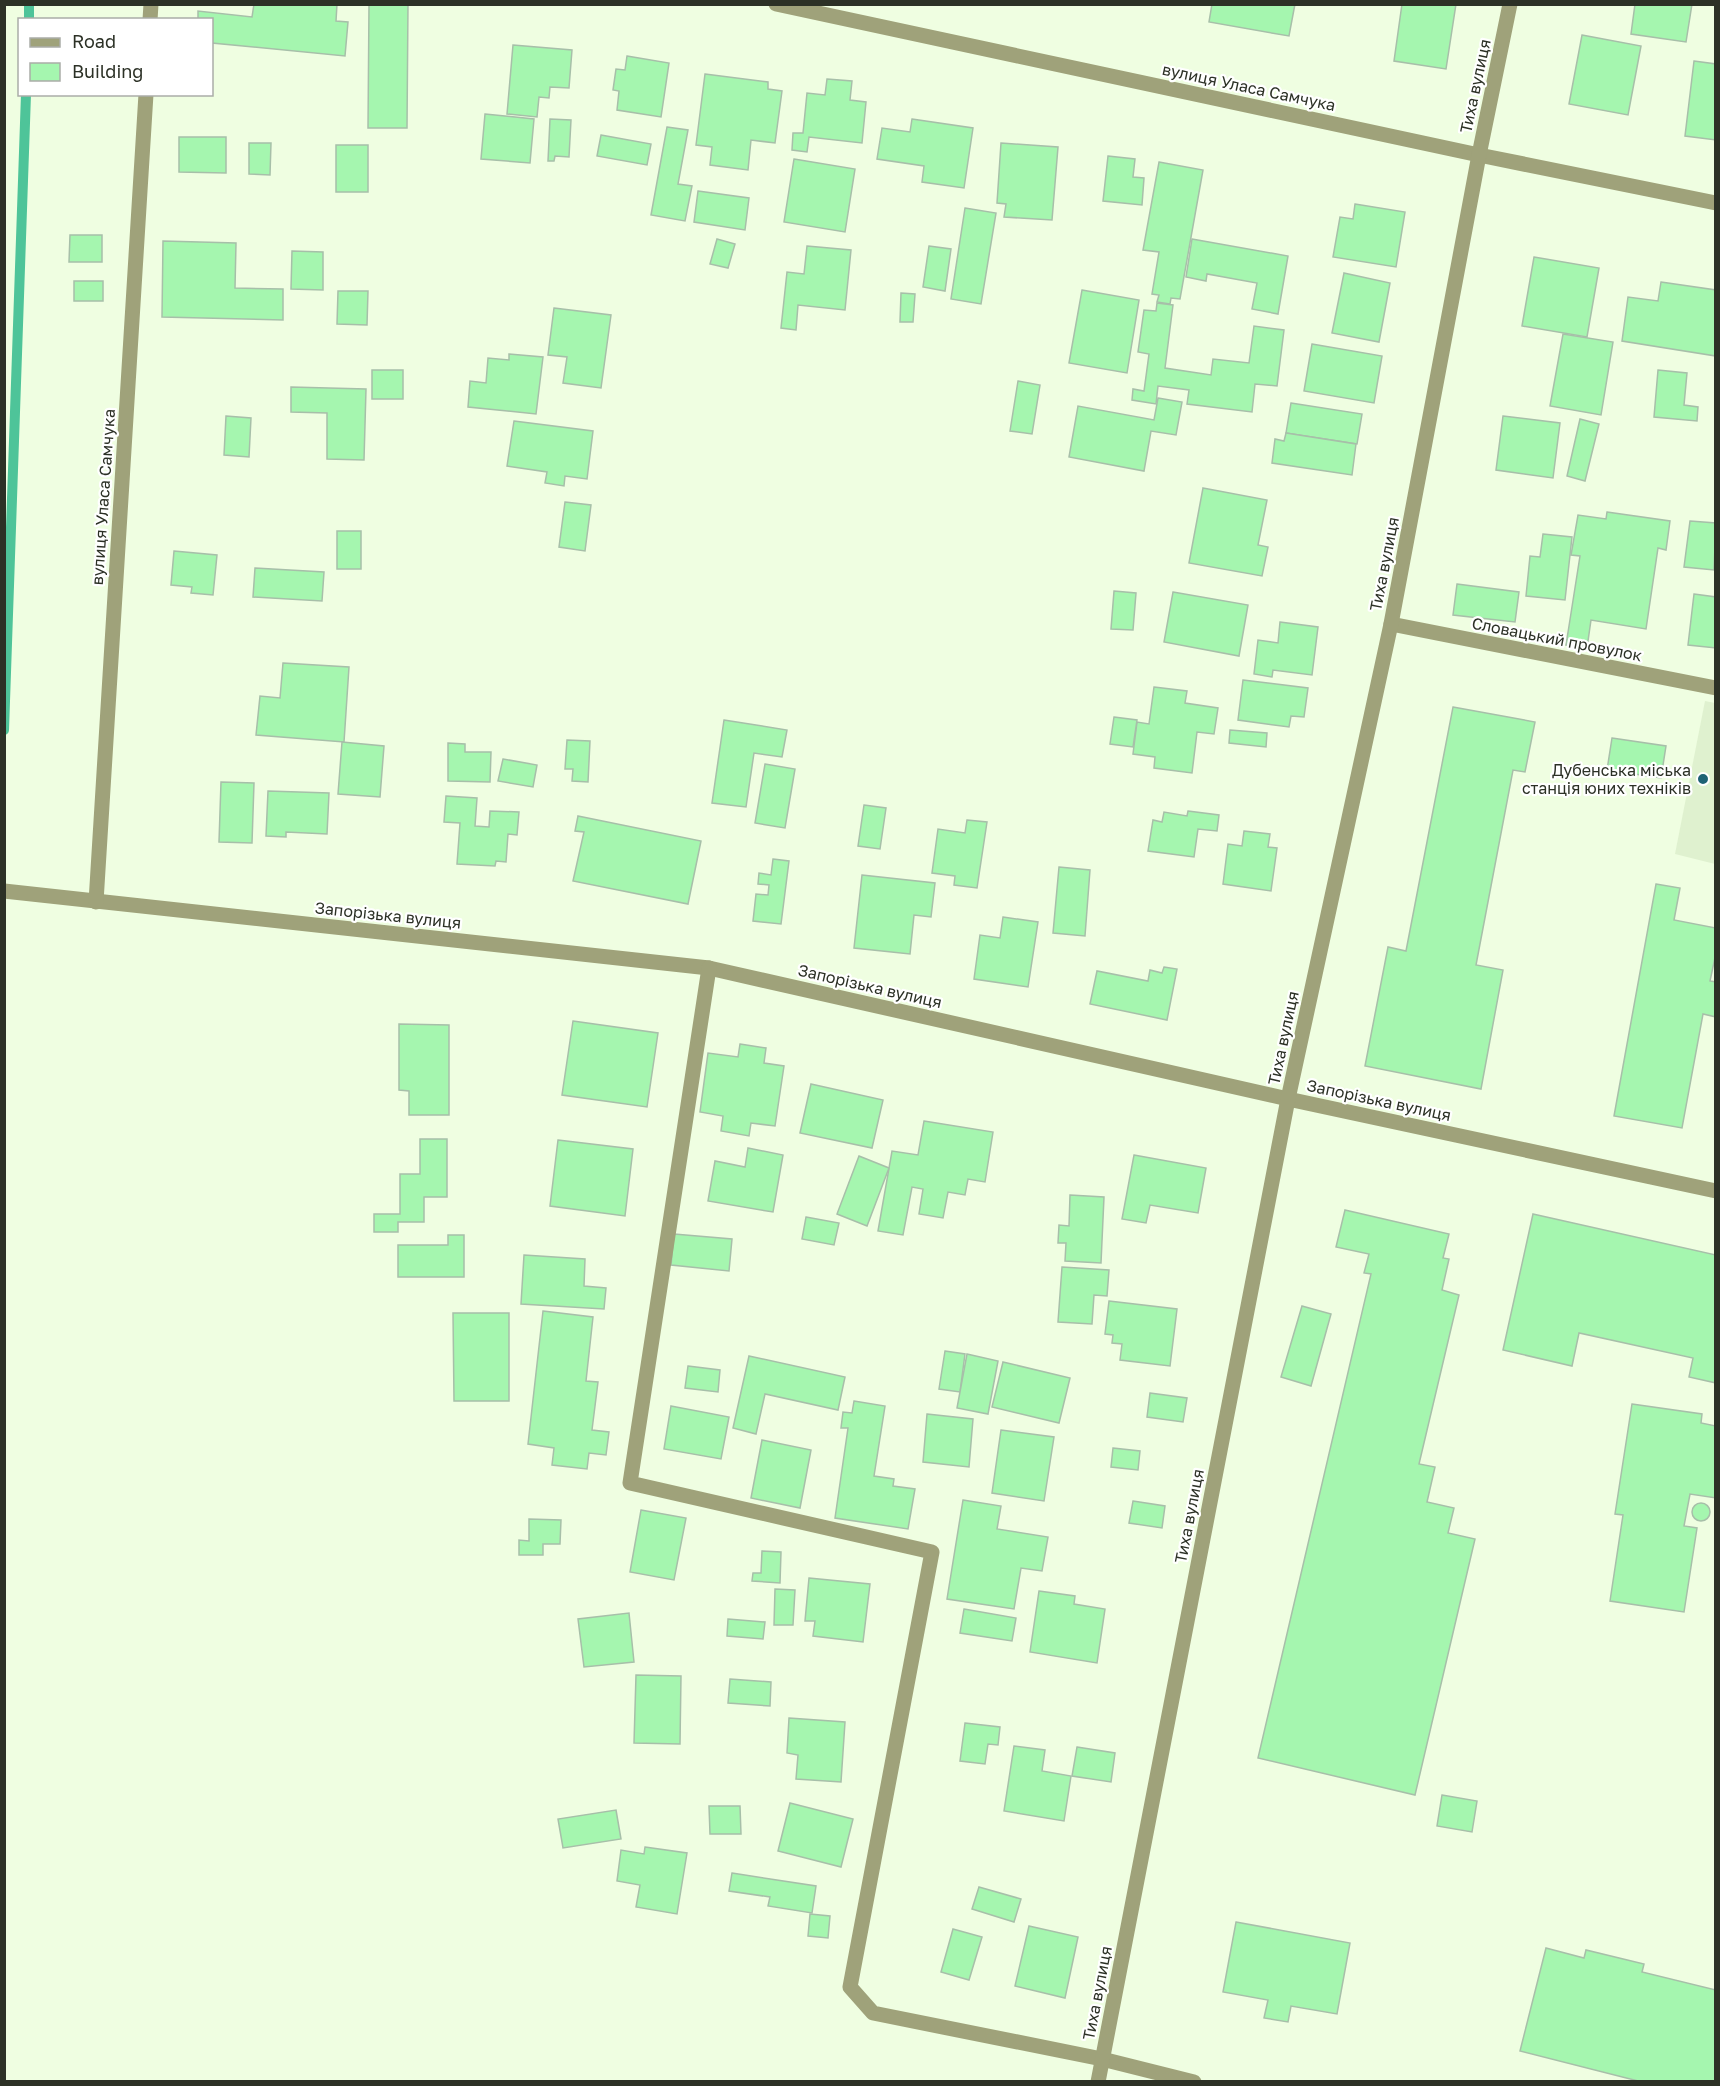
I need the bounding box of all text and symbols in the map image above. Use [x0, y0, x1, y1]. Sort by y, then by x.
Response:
legend [18, 18, 213, 96]
text: Road [72, 30, 116, 52]
street label: Тиха вулиця [1455, 37, 1495, 135]
street label: вулиця Уласа Самчука [1161, 59, 1337, 115]
text: Building [72, 60, 143, 82]
street label: вулиця Уласа Самчука [87, 408, 119, 586]
street label: Тиха вулиця [1365, 515, 1403, 613]
street label: Словацький провулок [1470, 613, 1644, 665]
place label: Дубенська міська станція юних техніків [1522, 760, 1691, 798]
marker: Дубенська міська станція юних техніків [1696, 772, 1710, 786]
street label: Запорізька вулиця [314, 897, 462, 933]
street label: Запорізька вулиця [796, 960, 944, 1012]
street label: Тиха вулиця [1263, 989, 1303, 1087]
street label: Запорізька вулиця [1305, 1075, 1453, 1125]
street label: Тиха вулиця [1170, 1467, 1208, 1565]
street label: Тиха вулиця [1078, 1944, 1116, 2042]

